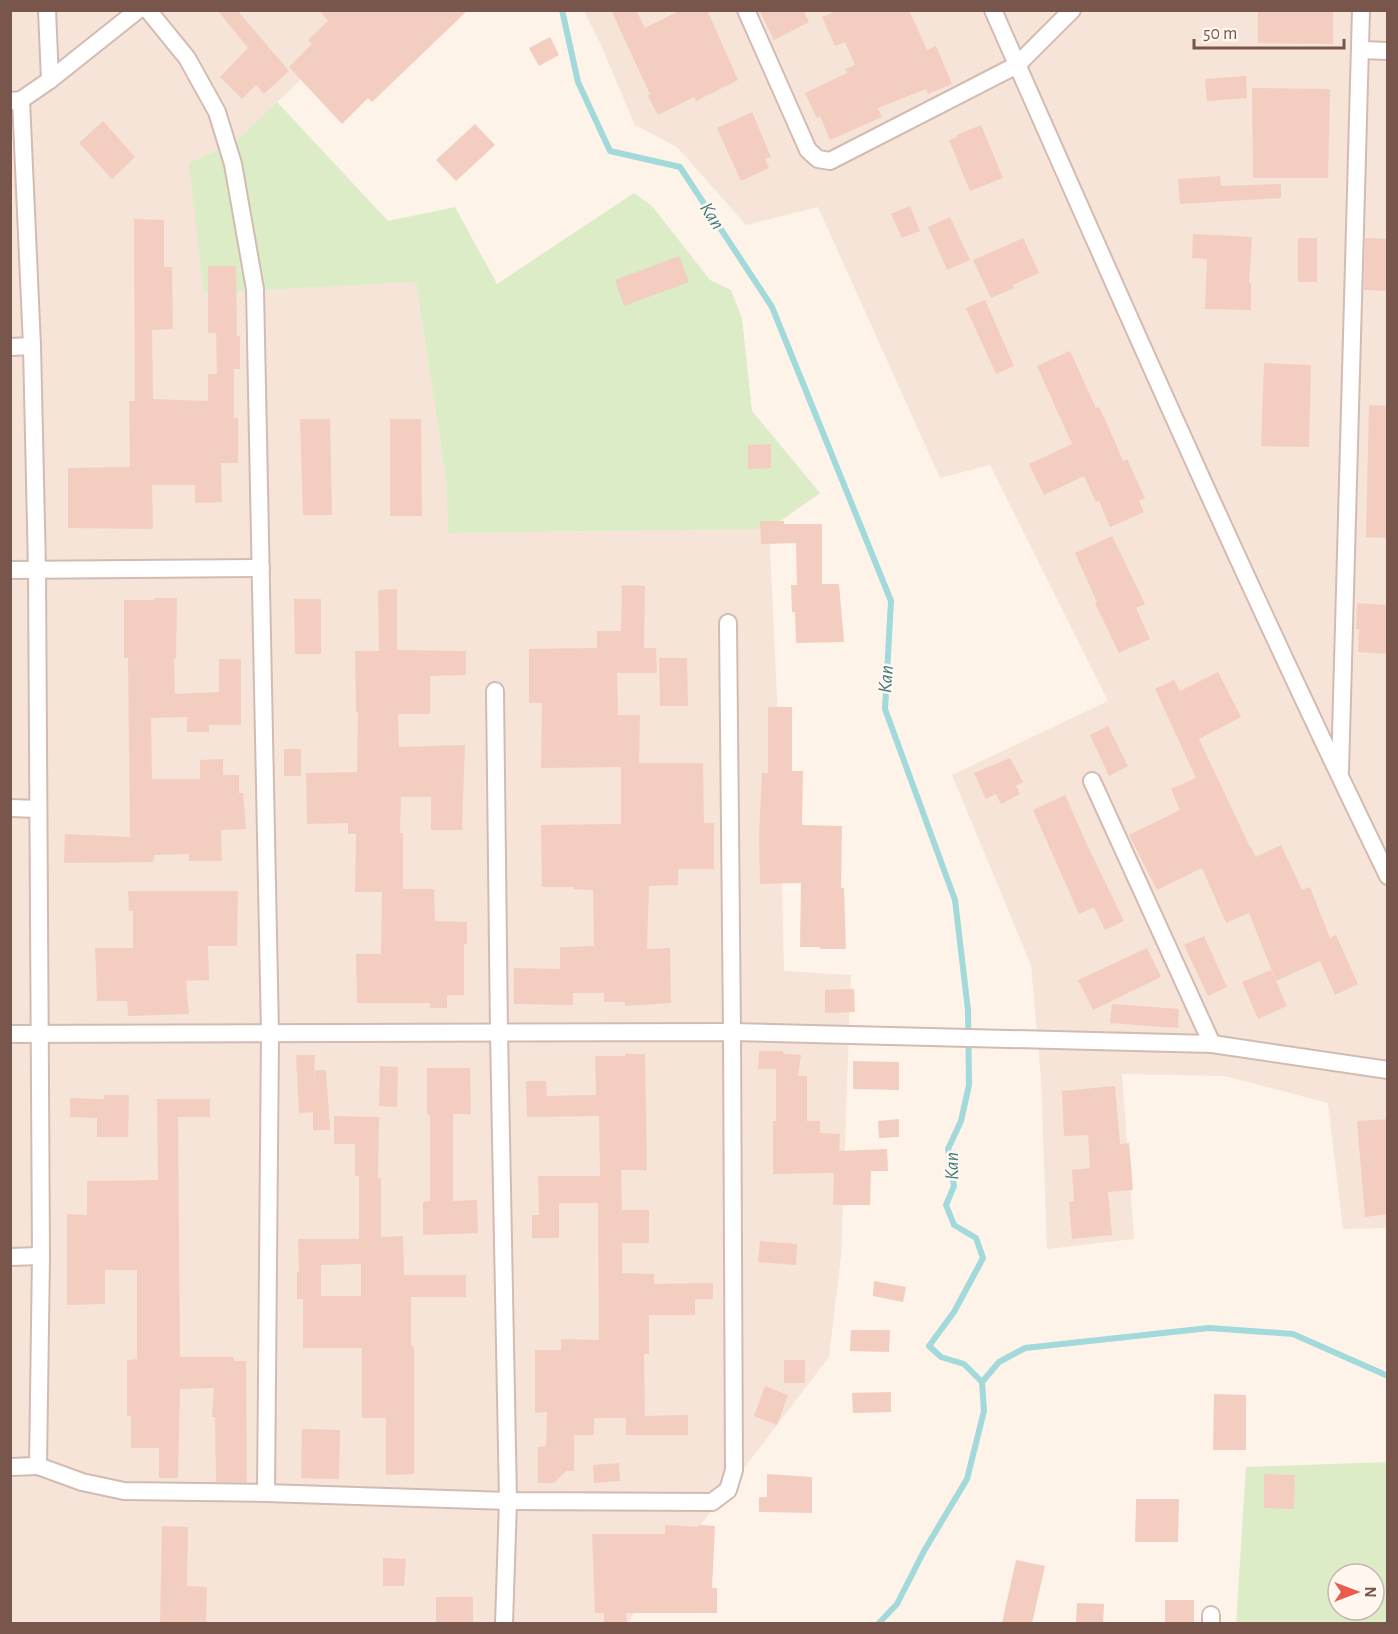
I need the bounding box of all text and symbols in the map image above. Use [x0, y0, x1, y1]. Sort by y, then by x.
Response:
scale bar [1194, 12, 1344, 50]
text: 50 m [1203, 25, 1237, 43]
water label: Kan [696, 199, 728, 233]
water label: Kan [875, 664, 897, 694]
water label: Kan [942, 1152, 962, 1180]
north arrow [1326, 1562, 1386, 1622]
text: N [1362, 1586, 1378, 1598]

